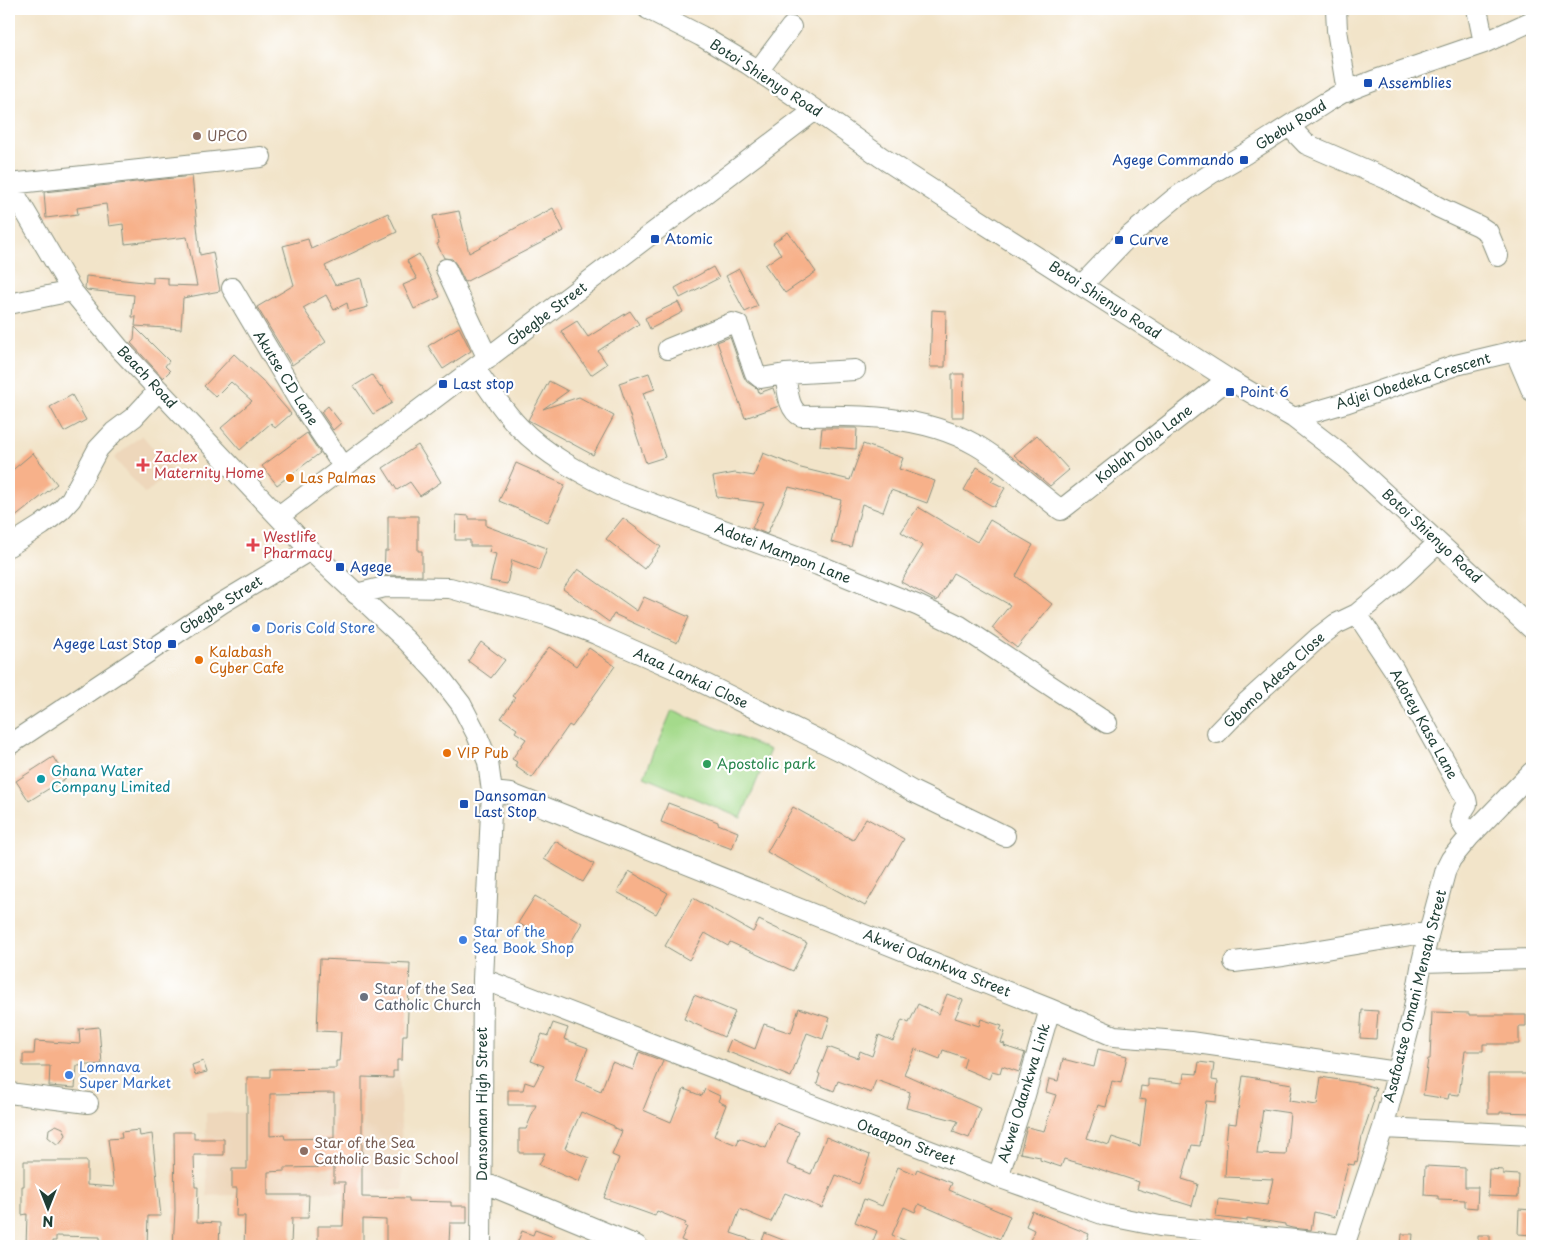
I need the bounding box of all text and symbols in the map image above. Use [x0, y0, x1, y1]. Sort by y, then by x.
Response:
street label: Botoi Shienyo Road [706, 33, 826, 122]
place label: Assemblies [1378, 72, 1452, 93]
marker: Assemblies [1362, 77, 1374, 89]
street label: Gbebu Road [1251, 94, 1330, 155]
place label: UPCO [207, 125, 247, 146]
marker: UPCO [191, 130, 203, 142]
place label: Agege Commando [1112, 149, 1234, 170]
marker: Agege Commando [1238, 154, 1250, 166]
place label: Atomic [665, 228, 713, 249]
place label: Curve [1129, 229, 1169, 250]
marker: Atomic [649, 233, 661, 245]
marker: Curve [1113, 234, 1125, 246]
street label: Botoi Shienyo Road [1045, 255, 1165, 344]
street label: Gbegbe Street [502, 276, 591, 351]
street label: Akutse CD Lane [249, 326, 324, 429]
street label: Beach Road [113, 340, 182, 413]
street label: Adjei Obedeka Crescent [1333, 347, 1493, 414]
place label: Last stop [453, 373, 514, 394]
marker: Last stop [437, 378, 449, 390]
place label: Point 6 [1240, 381, 1289, 402]
marker: Point 6 [1224, 386, 1236, 398]
street label: Koblah Obla Lane [1091, 399, 1197, 488]
place label: Zaclex Maternity Home [154, 446, 264, 483]
marker: Zaclex Maternity Home [136, 458, 150, 472]
place label: Las Palmas [300, 467, 376, 488]
marker: Las Palmas [284, 472, 296, 484]
street label: Botoi Shienyo Road [1378, 484, 1487, 588]
street label: Adotei Mampon Lane [712, 517, 855, 588]
place label: Westlife Pharmacy [263, 526, 333, 563]
marker: Westlife Pharmacy [247, 539, 259, 551]
place label: Agege [350, 556, 392, 577]
marker: Agege [334, 561, 346, 573]
street label: Gbegbe Street [175, 570, 267, 639]
place label: Doris Cold Store [266, 617, 375, 638]
marker: Doris Cold Store [250, 622, 262, 634]
street label: Gbomo Adesa Close [1218, 627, 1329, 732]
place label: Agege Last Stop [53, 633, 162, 654]
marker: Agege Last Stop [166, 638, 178, 650]
place label: Kalabash Cyber Cafe [209, 641, 284, 678]
street label: Ataa Lankai Close [630, 642, 752, 714]
marker: Kalabash Cyber Cafe [193, 654, 205, 666]
street label: Adotey Kasa Lane [1385, 665, 1464, 783]
place label: VIP Pub [457, 742, 509, 763]
marker: VIP Pub [441, 747, 453, 759]
place label: Apostolic park [717, 753, 816, 774]
marker: Apostolic park [701, 758, 713, 770]
place label: Ghana Water Company Limited [51, 760, 170, 797]
marker: Ghana Water Company Limited [35, 773, 47, 785]
place label: Dansoman Last Stop [474, 785, 547, 822]
marker: Dansoman Last Stop [458, 798, 470, 810]
street label: Asafoatse Omani Mensah Street [1378, 887, 1451, 1104]
place label: Star of the Sea Book Shop [473, 921, 574, 958]
street label: Akwei Odankwa Street [860, 923, 1014, 1002]
marker: Star of the Sea Book Shop [457, 934, 469, 946]
place label: Star of the Sea Catholic Church [374, 978, 481, 1015]
marker: Star of the Sea Catholic Church [358, 991, 370, 1003]
street label: Akwei Odankwa Link [992, 1020, 1055, 1165]
street label: Dansoman High Street [471, 1027, 492, 1181]
place label: Lomnava Super Market [79, 1056, 171, 1093]
marker: Lomnava Super Market [63, 1069, 75, 1081]
street label: Otaapon Street [854, 1113, 959, 1170]
place label: Star of the Sea Catholic Basic School [314, 1132, 459, 1169]
marker: Star of the Sea Catholic Basic School [298, 1145, 310, 1157]
north arrow [22, 1182, 72, 1232]
text: N [42, 1211, 54, 1232]

